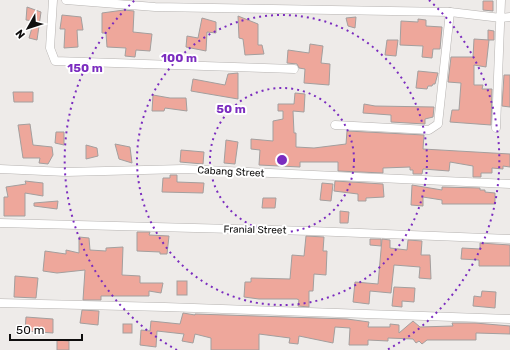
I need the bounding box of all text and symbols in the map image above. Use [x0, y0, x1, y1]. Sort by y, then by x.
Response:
north arrow [8, 8, 48, 48]
text: N [13, 27, 28, 41]
text: 100 m [161, 51, 197, 65]
text: 150 m [67, 61, 103, 75]
text: 50 m [216, 102, 246, 116]
centre of rings [275, 153, 289, 167]
street label: Cabang Street [197, 164, 265, 180]
street label: Franial Street [224, 223, 287, 237]
scale bar [10, 316, 82, 342]
text: 50 m [16, 323, 44, 337]

